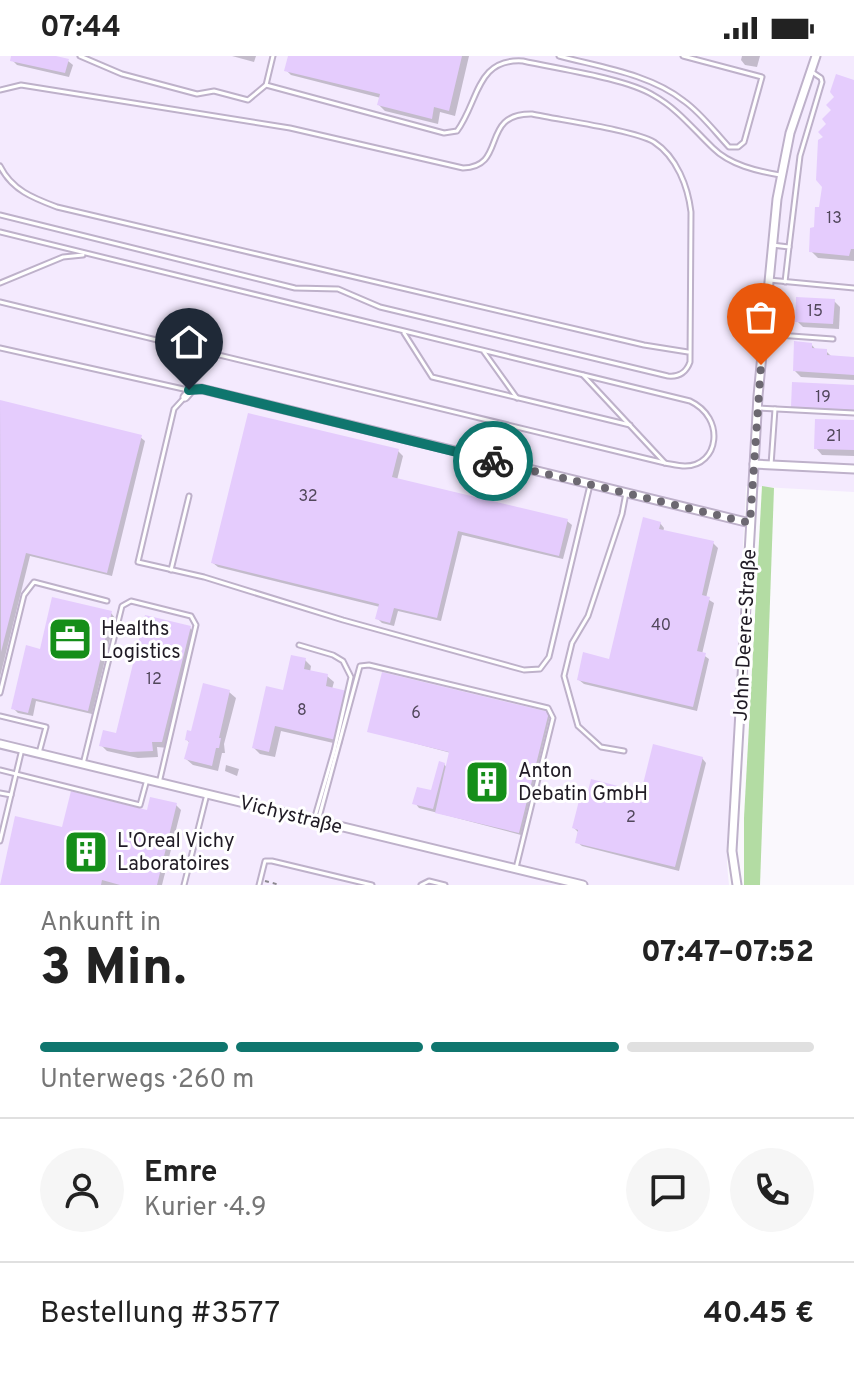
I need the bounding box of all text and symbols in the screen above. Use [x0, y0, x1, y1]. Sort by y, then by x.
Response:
text: 07:44 [40, 10, 121, 47]
house number: 13 [826, 209, 842, 229]
pin [727, 283, 795, 365]
icon: bag [739, 295, 783, 339]
house number: 15 [807, 302, 823, 322]
pin [155, 308, 223, 390]
icon: home [167, 320, 211, 364]
house number: 19 [815, 388, 831, 408]
courier [453, 421, 533, 501]
house number: 21 [826, 427, 842, 447]
icon: bike [471, 439, 515, 483]
house number: 32 [298, 487, 318, 507]
street label: John-Deere-Straße [729, 548, 763, 722]
office icon: Healths Logistics [46, 615, 94, 663]
house number: 40 [651, 616, 671, 636]
place label: Healths Logistics [101, 617, 181, 666]
house number: 12 [146, 670, 162, 690]
house number: 8 [297, 701, 307, 721]
house number: 6 [411, 704, 421, 724]
building icon: Anton Debatin GmbH [463, 758, 511, 806]
place label: Anton Debatin GmbH [518, 759, 648, 808]
street label: Vichystraße [236, 791, 345, 841]
house number: 2 [626, 808, 636, 828]
building icon: L'Oreal Vichy Laboratoires [62, 828, 110, 876]
place label: L'Oreal Vichy Laboratoires [117, 829, 235, 878]
text: Ankunft in [40, 907, 161, 940]
text: 07:47–07:52 [641, 935, 814, 972]
text: 3 Min. [40, 937, 186, 1003]
text: Unterwegs · 260 m [40, 1064, 254, 1097]
button: person [40, 1148, 124, 1232]
button: chat [626, 1148, 710, 1232]
button: phone [730, 1148, 814, 1232]
text: Emre [144, 1155, 217, 1192]
text: Kurier · 4.9 [144, 1192, 267, 1225]
text: Bestellung #3577 [40, 1296, 280, 1333]
text: 40.45 € [704, 1296, 814, 1333]

